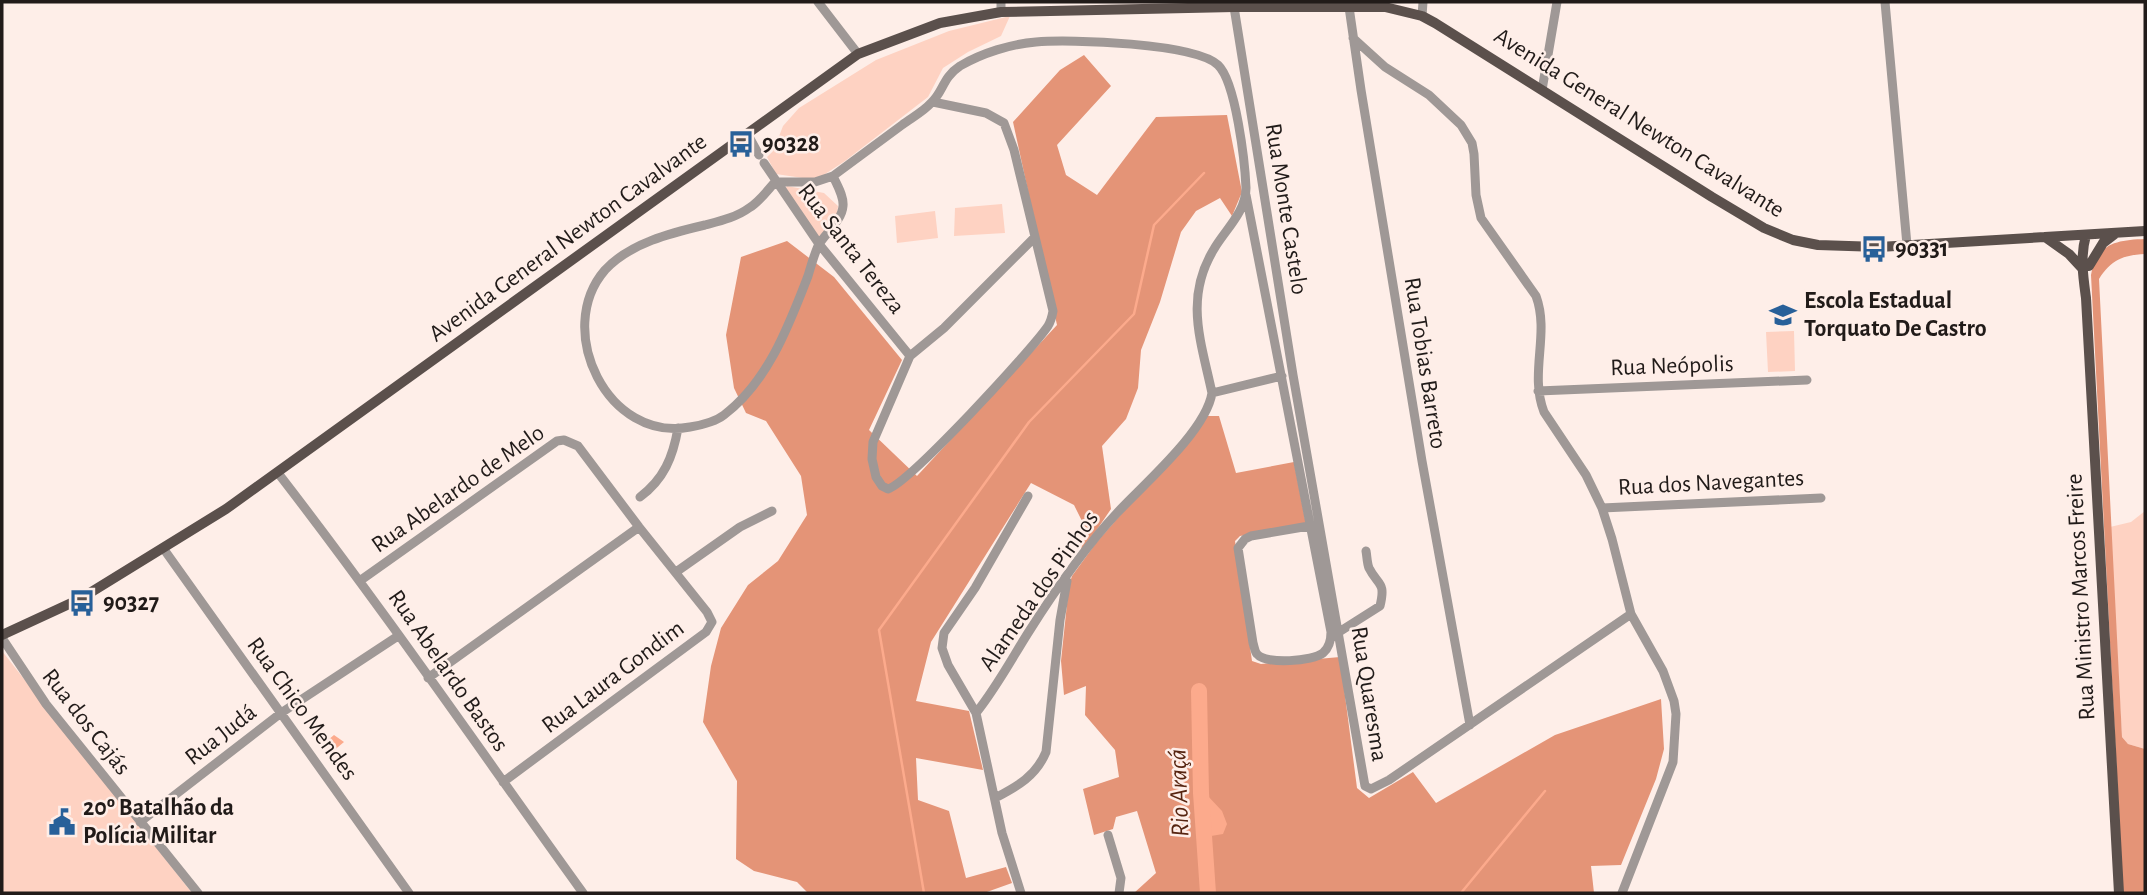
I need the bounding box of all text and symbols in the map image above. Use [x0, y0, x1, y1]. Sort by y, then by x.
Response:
street label: Avenida General Newton Cavalvante [1490, 24, 1788, 222]
street label: Rua Monte Castelo [1261, 121, 1311, 297]
street label: Avenida General Newton Cavalvante [425, 129, 711, 347]
bus stop icon: 90328 [726, 129, 756, 159]
place label: 90328 [762, 132, 820, 156]
street label: Rua Santa Tereza [793, 179, 909, 319]
bus stop icon: 90331 [1859, 234, 1889, 264]
place label: 90331 [1895, 237, 1948, 261]
street label: Rua Tobias Barreto [1400, 275, 1450, 451]
place label: Escola Estadual Torquato De Castro [1804, 289, 1987, 341]
school or university icon: Escola Estadual Torquato De Castro [1768, 300, 1798, 330]
street label: Rua Neópolis [1610, 352, 1734, 380]
street label: Rua Abelardo de Melo [367, 420, 549, 558]
street label: Rua dos Navegantes [1617, 466, 1805, 500]
street label: Rua Ministro Marcos Freire [2063, 473, 2099, 721]
street label: Alameda dos Pinhos [975, 507, 1103, 675]
street label: Rua Abelardo Bastos [383, 586, 513, 756]
bus stop icon: 90327 [67, 588, 97, 618]
place label: 90327 [103, 591, 159, 615]
street label: Rua Laura Gondim [537, 616, 689, 738]
street label: Rua Quaresma [1346, 625, 1392, 763]
street label: Rua Chico Mendes [242, 633, 362, 785]
street label: Rua dos Cajás [37, 665, 135, 779]
street label: Rua Judá [181, 700, 261, 770]
water label: Rio Araçá [1164, 749, 1194, 837]
place label: 20º Batalhão da Polícia Militar [83, 796, 234, 848]
public building icon: 20º Batalhão da Polícia Militar [47, 807, 77, 837]

